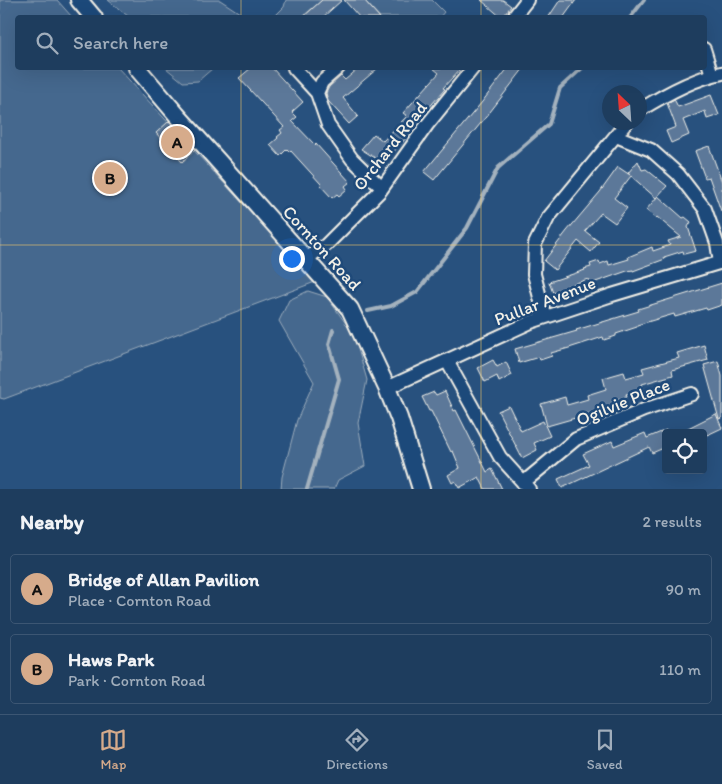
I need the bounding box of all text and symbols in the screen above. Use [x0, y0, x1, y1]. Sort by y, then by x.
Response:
search box [15, 15, 707, 70]
icon: search [33, 29, 61, 57]
text: Search here [73, 31, 168, 54]
north arrow [602, 85, 647, 130]
street label: Orchard Road [348, 97, 432, 195]
pin: A [161, 123, 193, 161]
pin: B [94, 159, 126, 197]
street label: Cornton Road [278, 201, 366, 295]
your location [279, 246, 305, 272]
street label: Pullar Avenue [491, 272, 599, 330]
street label: Ogilvie Place [573, 373, 673, 431]
map controls [662, 429, 707, 474]
button: locate [662, 429, 707, 474]
text: Nearby [20, 509, 84, 534]
text: 2 results [642, 512, 702, 531]
text: Bridge of Allan Pavilion [68, 568, 259, 591]
text: A [32, 580, 42, 599]
text: 90 m [666, 580, 701, 599]
text: Place · Cornton Road [68, 591, 211, 610]
text: Haws Park [68, 648, 154, 671]
text: B [32, 660, 42, 679]
text: 110 m [659, 660, 701, 679]
text: Park · Cornton Road [68, 671, 205, 690]
tab: Map [99, 726, 127, 773]
tab: Directions [326, 726, 388, 773]
tab: Saved [587, 726, 623, 773]

